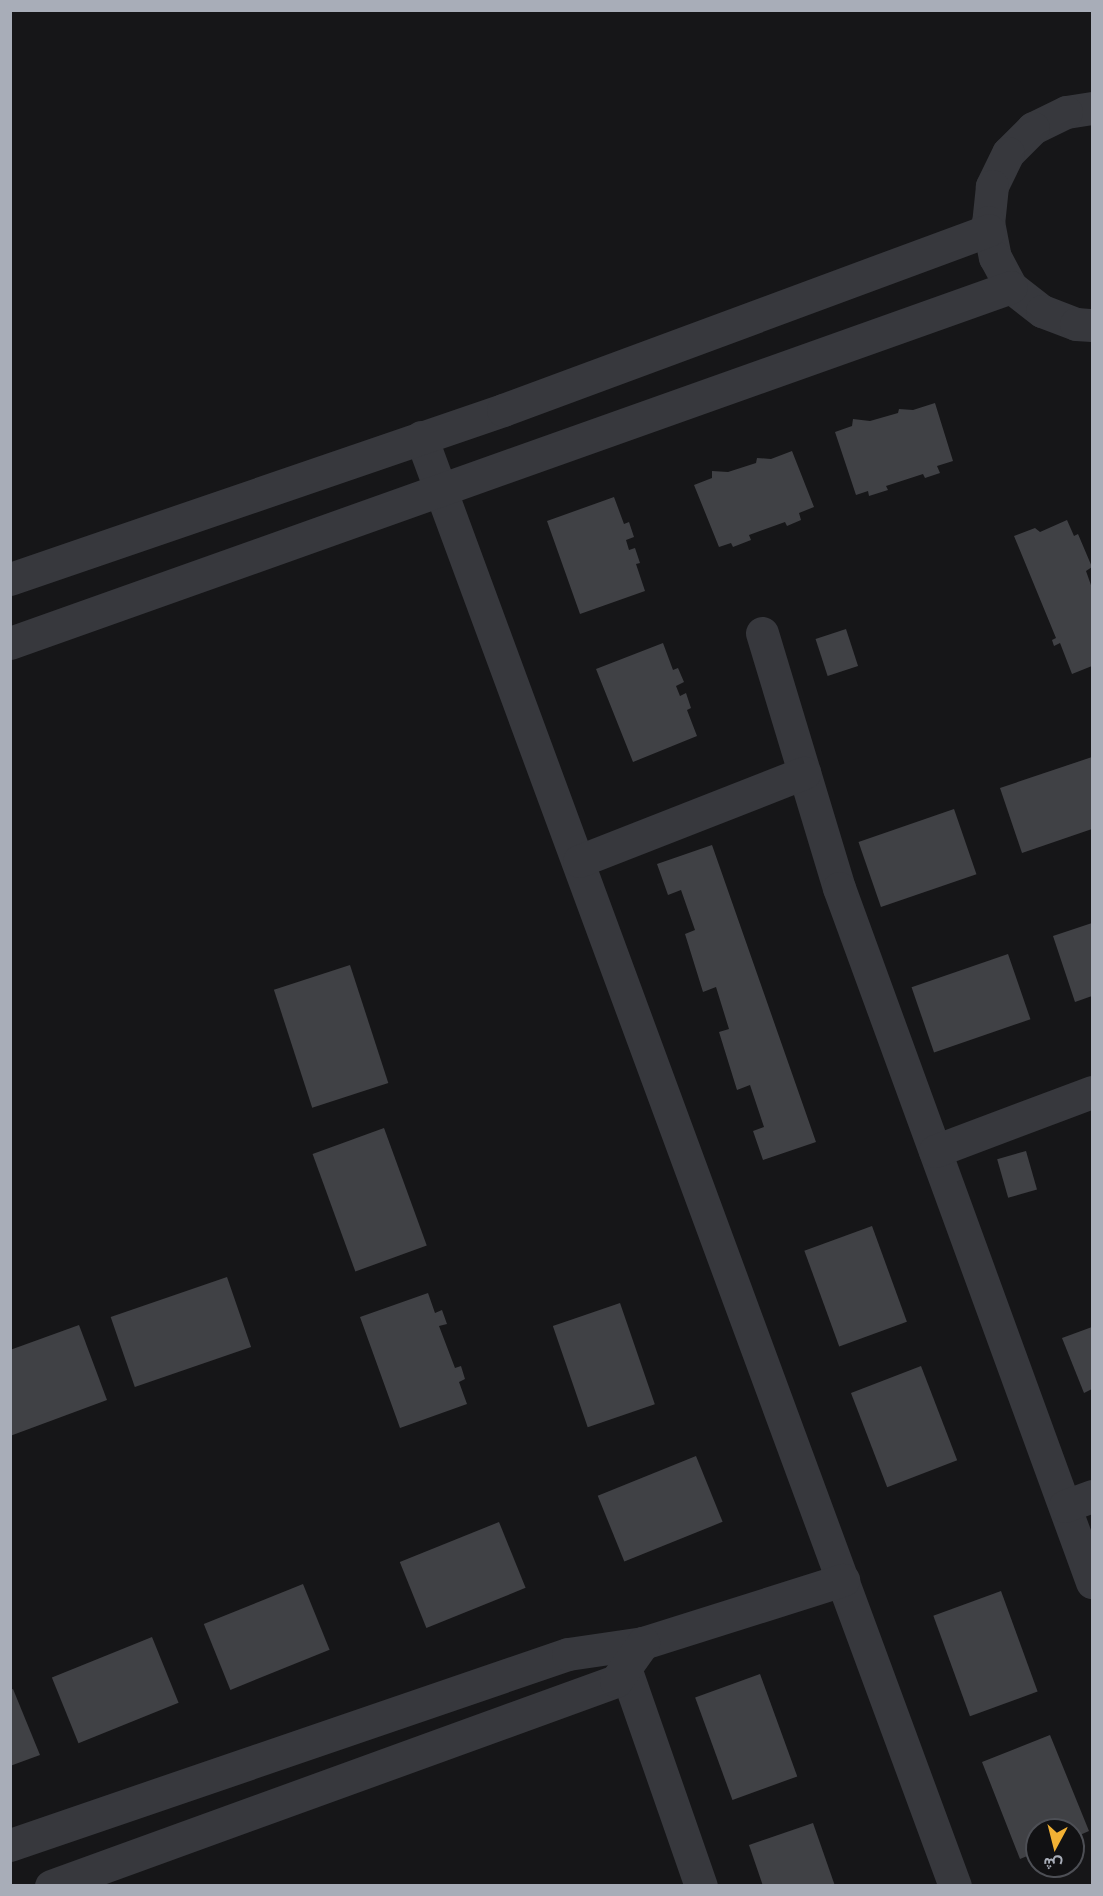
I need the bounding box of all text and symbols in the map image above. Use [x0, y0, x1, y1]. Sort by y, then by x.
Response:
north arrow [1025, 1818, 1085, 1878]
text: ش [1042, 1855, 1064, 1874]

